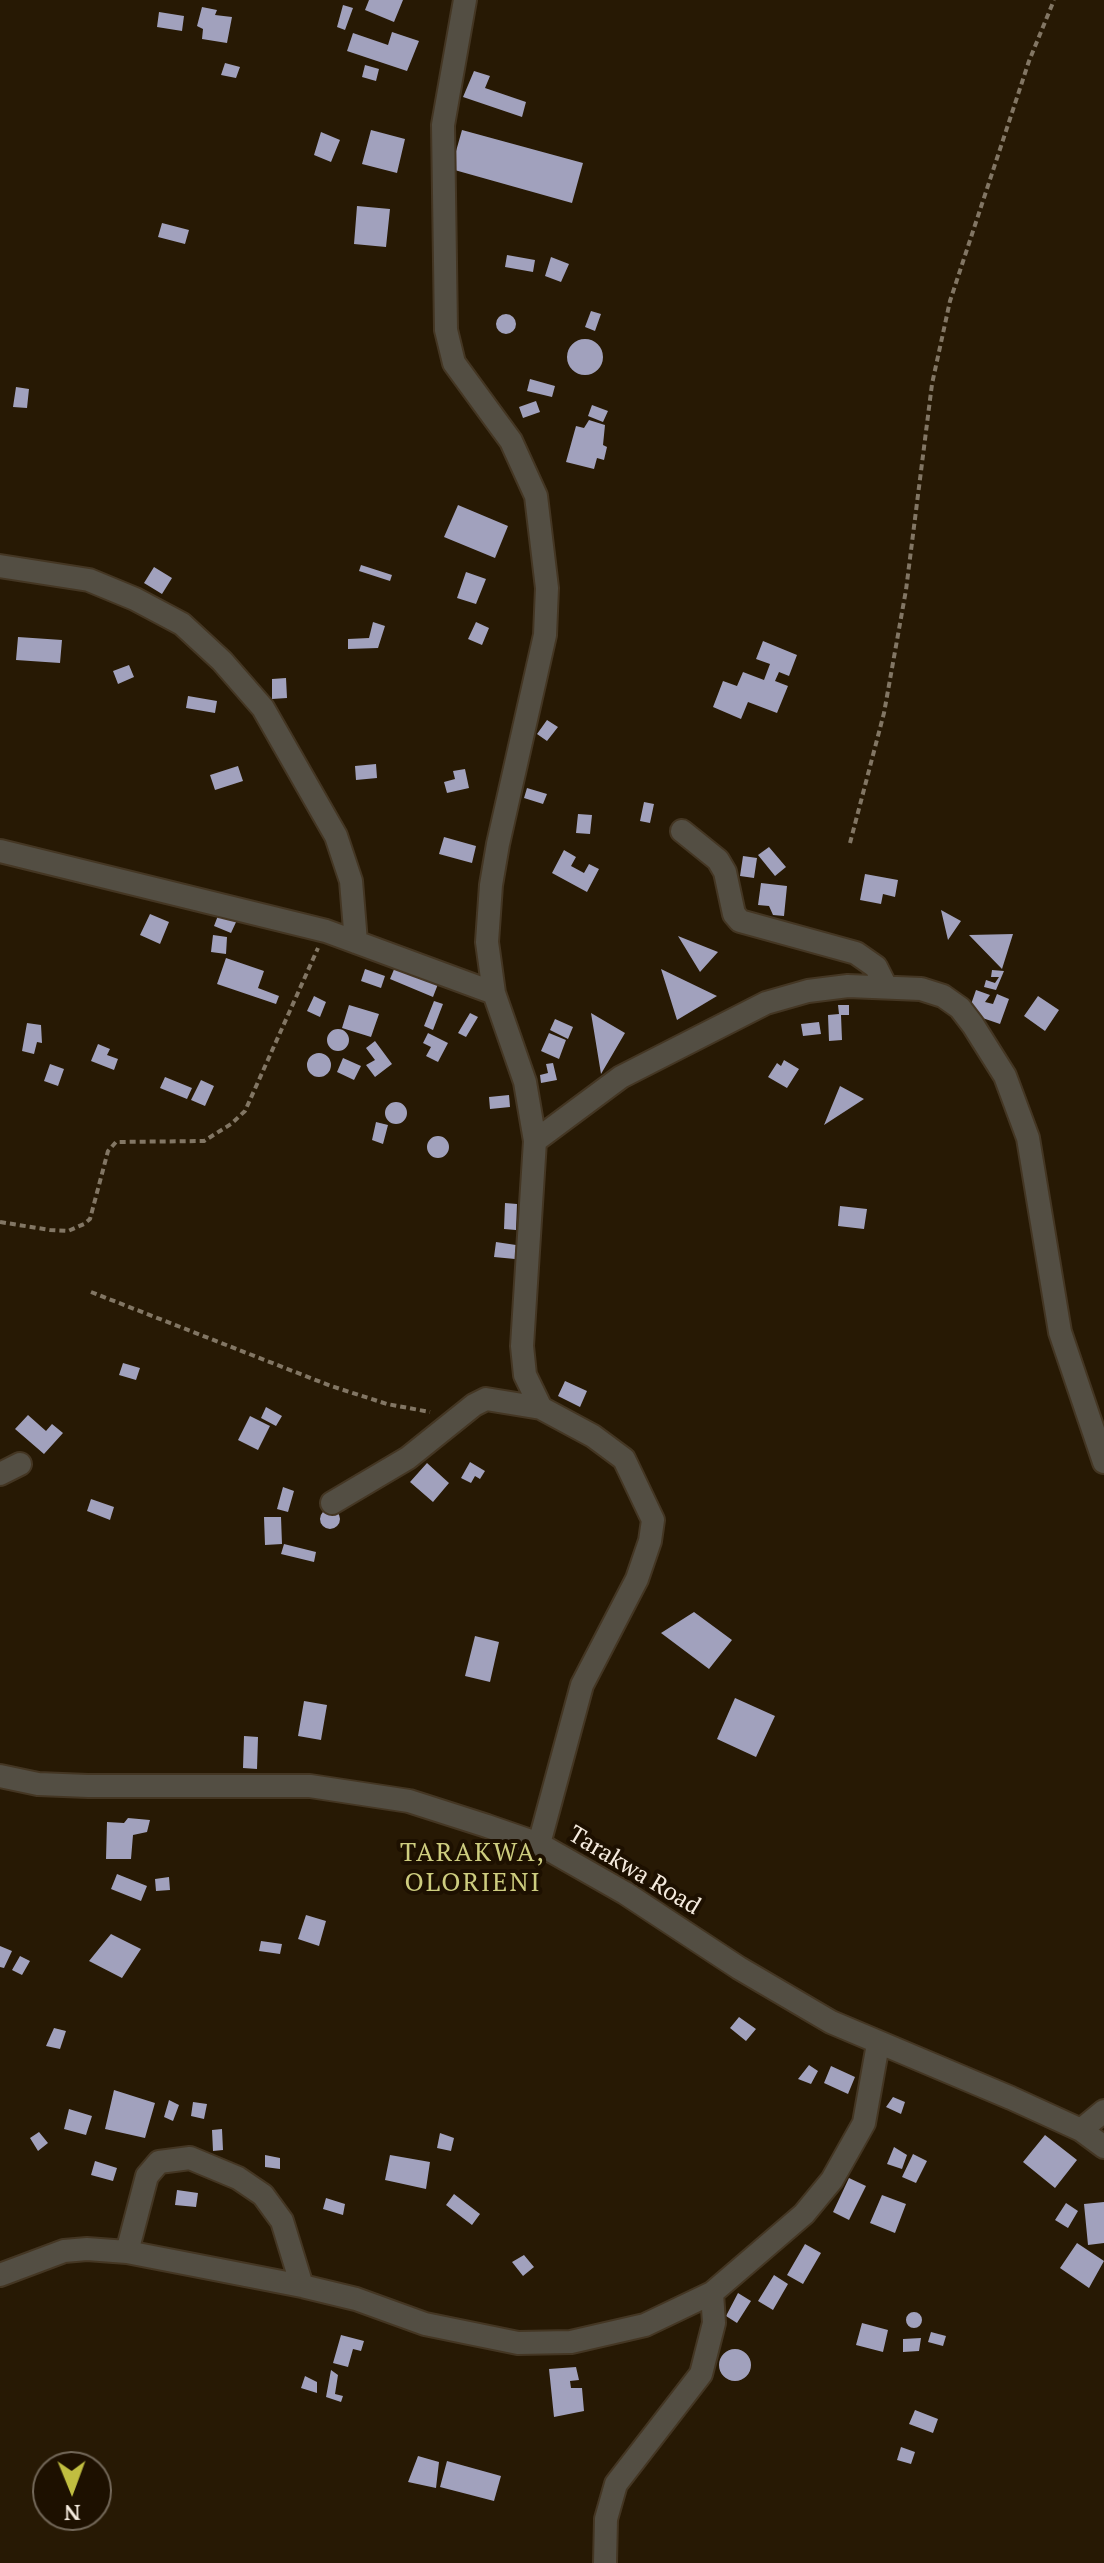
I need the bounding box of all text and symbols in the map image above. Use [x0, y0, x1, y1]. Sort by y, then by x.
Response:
street label: Tarakwa Road [563, 1820, 705, 1922]
district label: TARAKWA, OLORIENI [400, 1838, 546, 1900]
north arrow [32, 2451, 112, 2531]
text: N [64, 2499, 81, 2528]

